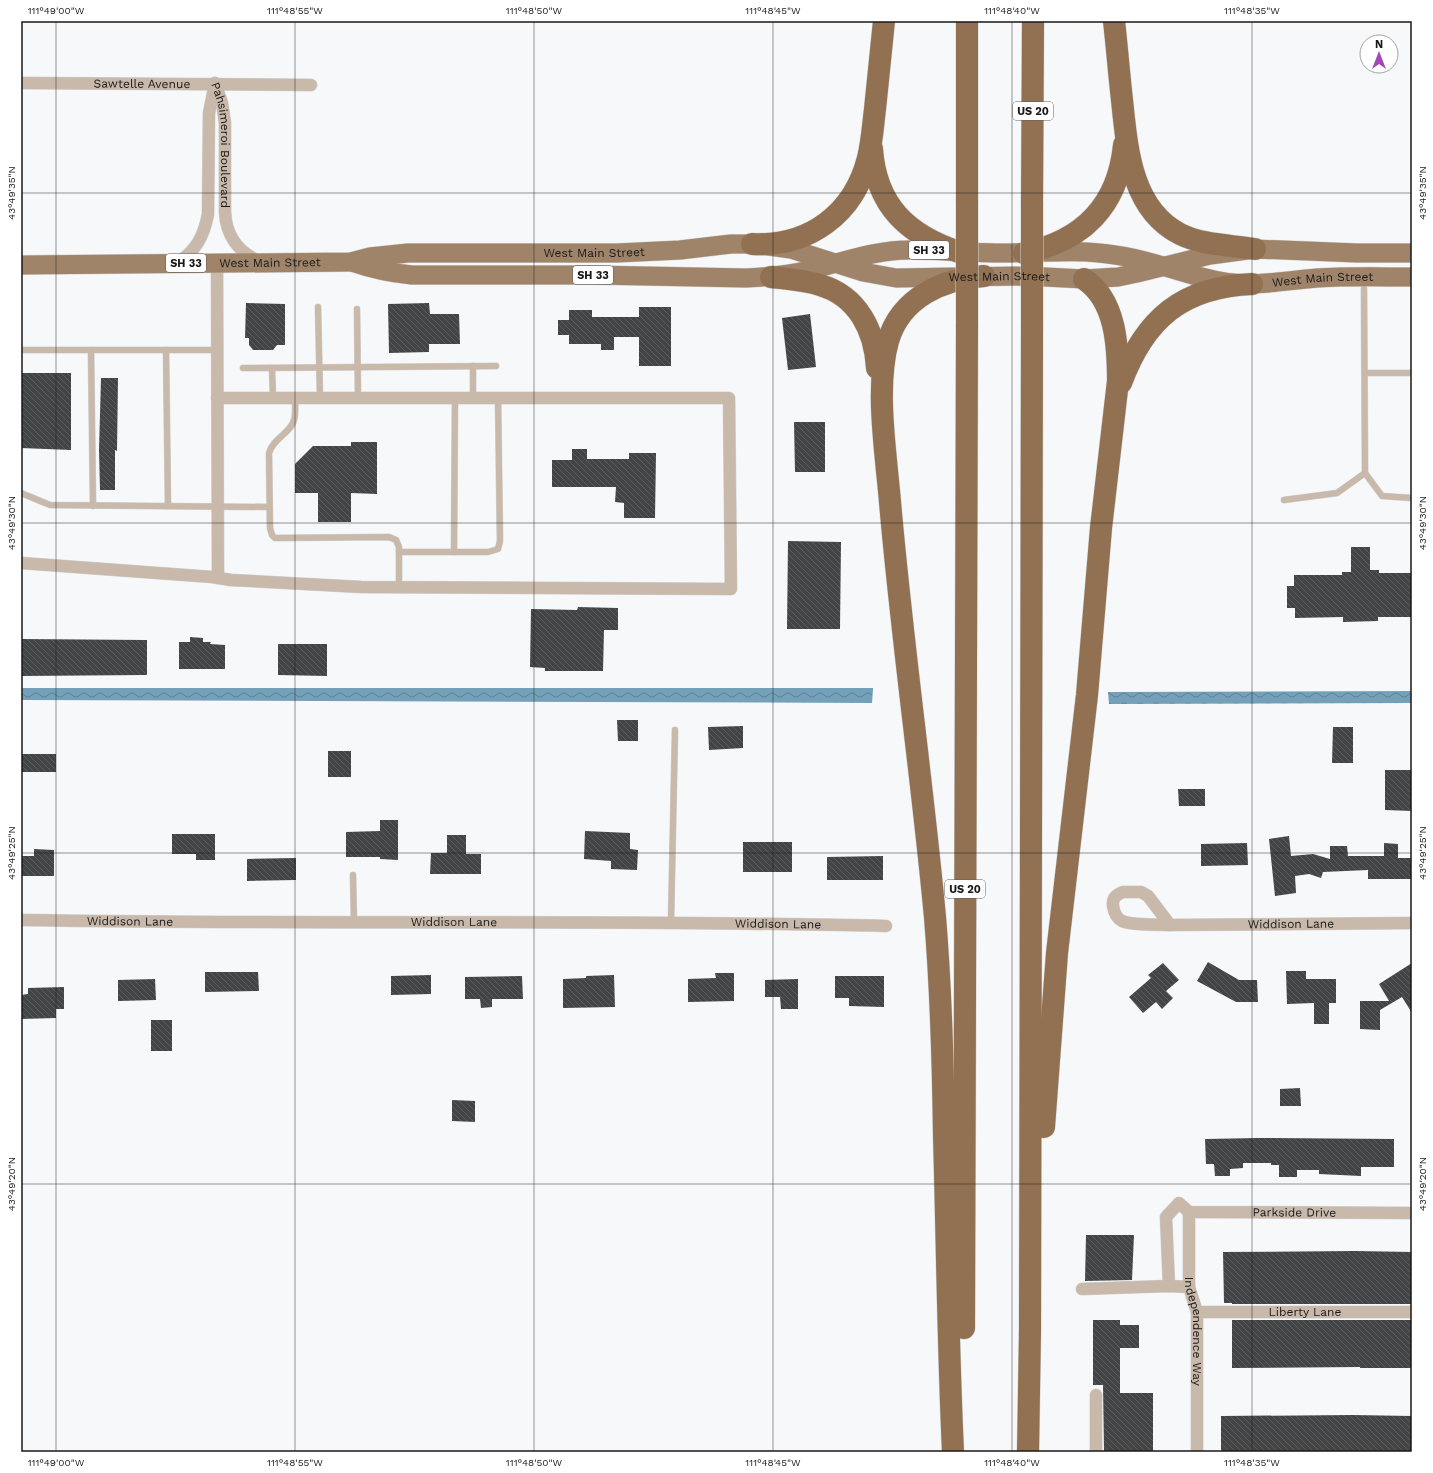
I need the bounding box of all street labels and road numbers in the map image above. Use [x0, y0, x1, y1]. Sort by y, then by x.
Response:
street label: Sawtelle Avenue [94, 77, 190, 91]
street label: Pahsimeroi Boulevard [208, 80, 232, 208]
road number: US 20 [1013, 102, 1053, 120]
road number: SH 33 [909, 241, 949, 259]
street label: West Main Street [543, 245, 645, 260]
road number: SH 33 [166, 254, 206, 272]
street label: West Main Street [219, 255, 321, 270]
road number: SH 33 [573, 266, 613, 284]
street label: West Main Street [948, 269, 1050, 284]
street label: West Main Street [1271, 270, 1373, 290]
road number: US 20 [945, 880, 985, 898]
street label: Widdison Lane [87, 914, 173, 929]
street label: Widdison Lane [411, 915, 497, 929]
street label: Widdison Lane [735, 916, 821, 932]
street label: Widdison Lane [1248, 917, 1334, 931]
street label: Parkside Drive [1252, 1205, 1336, 1220]
street label: Independence Way [1182, 1277, 1205, 1387]
street label: Liberty Lane [1269, 1305, 1341, 1319]

